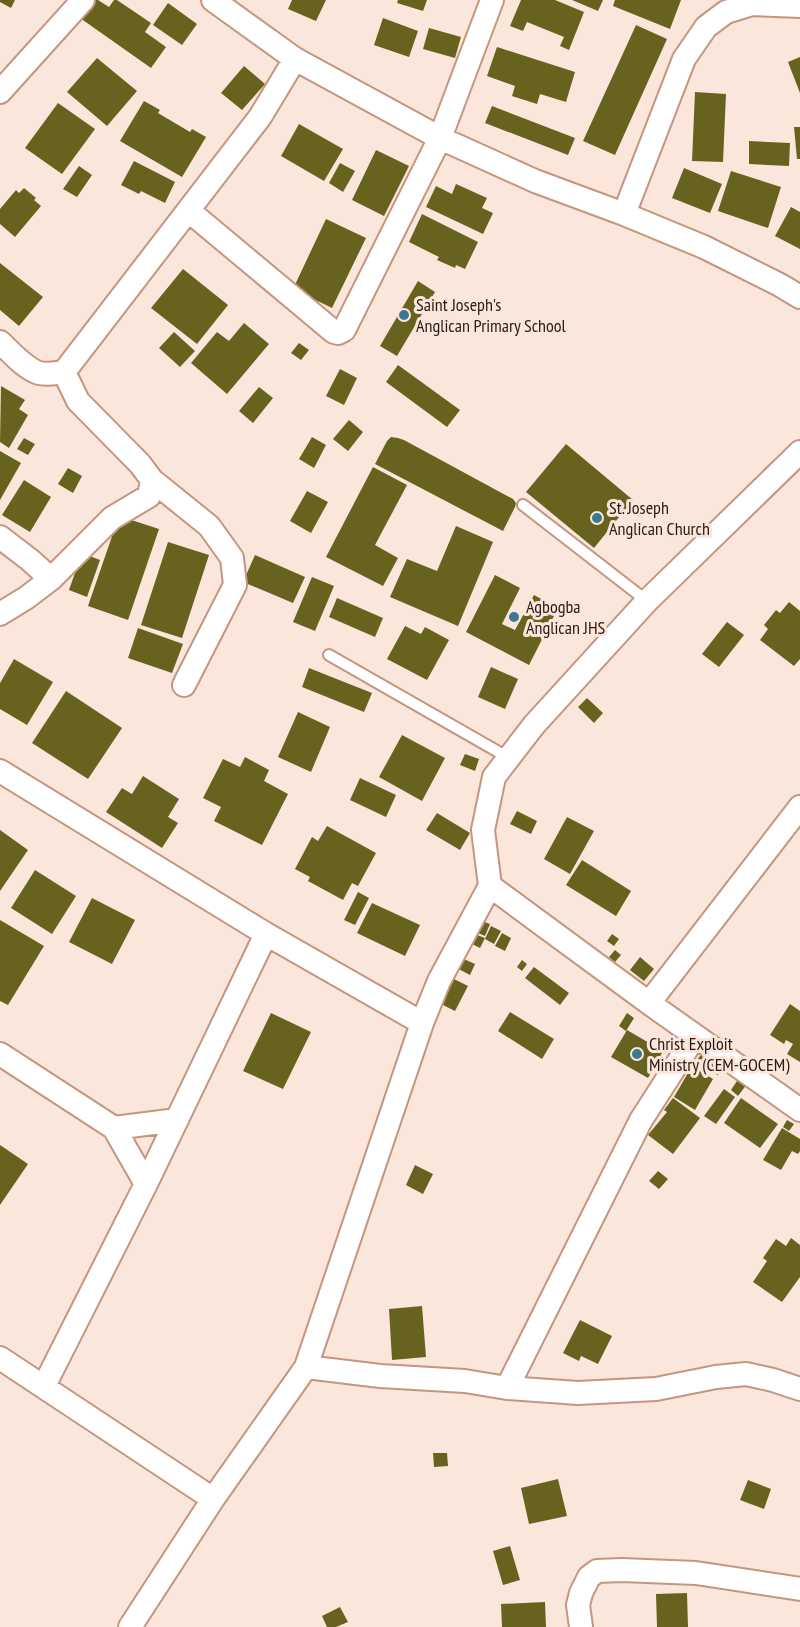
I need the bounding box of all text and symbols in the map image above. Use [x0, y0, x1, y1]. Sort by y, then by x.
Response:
place label: Saint Joseph's Anglican Primary School [416, 293, 567, 337]
marker: Saint Joseph's Anglican Primary School [397, 308, 411, 322]
place label: St. Joseph Anglican Church [609, 496, 710, 540]
marker: St. Joseph Anglican Church [590, 511, 604, 525]
place label: Agbogba Anglican JHS [526, 595, 606, 639]
marker: Agbogba Anglican JHS [507, 610, 521, 624]
place label: Christ Exploit Ministry (CEM-GOCEM) [649, 1032, 790, 1076]
marker: Christ Exploit Ministry (CEM-GOCEM) [630, 1047, 644, 1061]

